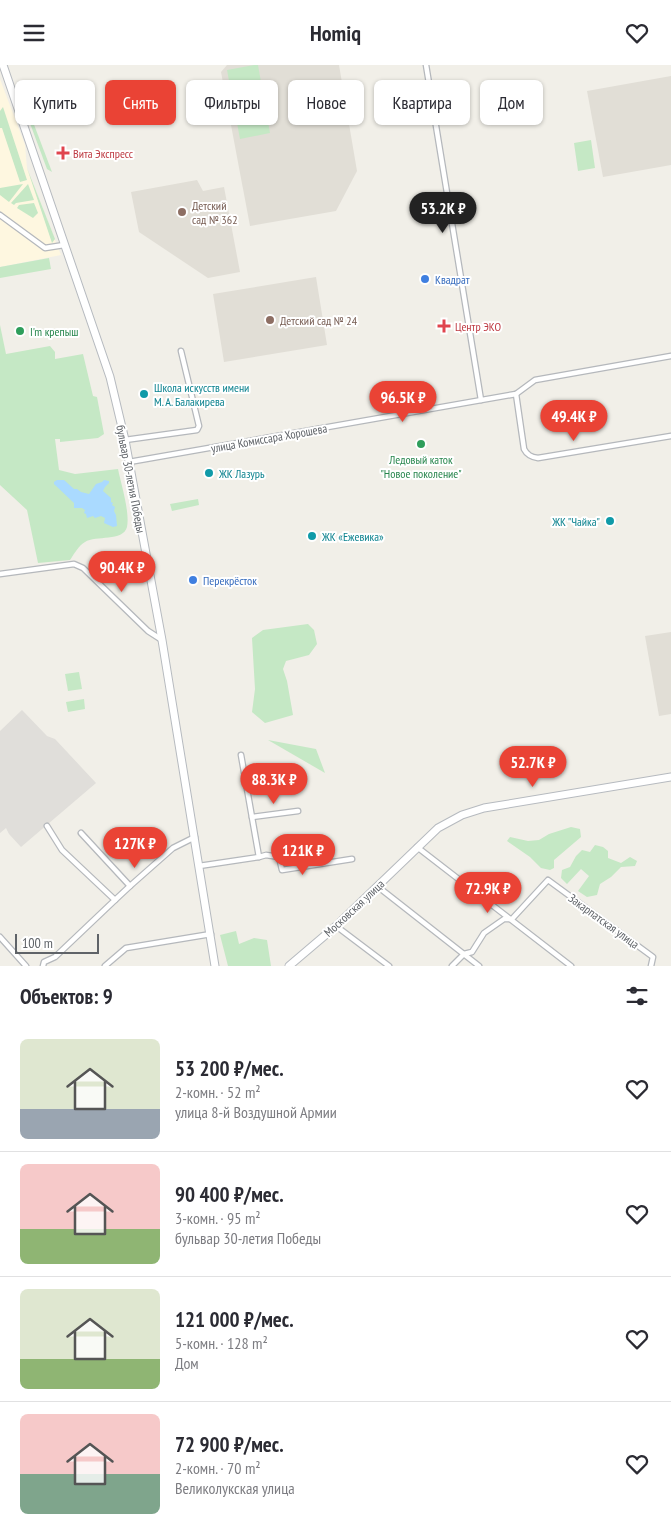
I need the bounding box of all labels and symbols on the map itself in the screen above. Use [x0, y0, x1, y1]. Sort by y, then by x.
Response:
place label: Вита Экспресс [73, 146, 134, 161]
marker: Вита Экспресс [57, 147, 69, 159]
pin: 53.2K ₽ [397, 191, 489, 234]
place label: Детский сад № 362 [192, 198, 238, 227]
marker: Детский сад № 362 [176, 206, 188, 218]
place label: Квадрат [435, 272, 470, 287]
marker: Квадрат [419, 273, 431, 285]
place label: Детский сад № 24 [280, 313, 358, 328]
marker: Детский сад № 24 [264, 314, 276, 326]
marker: Центр ЭКО [437, 319, 451, 333]
place label: Центр ЭКО [455, 319, 501, 334]
place label: I'm крепыш [30, 324, 78, 339]
marker: I'm крепыш [14, 325, 26, 337]
place label: Школа искусств имени М. А. Балакирева [154, 380, 249, 409]
pin: 96.5K ₽ [357, 381, 449, 423]
marker: Школа искусств имени М. А. Балакирева [138, 388, 150, 400]
pin: 49.4K ₽ [528, 399, 620, 442]
street label: улица Комиссара Хорошева [210, 420, 328, 456]
street label: бульвар 30-летия Победы [113, 424, 149, 534]
marker: Ледовый каток "Новое поколение" [415, 438, 427, 450]
place label: Ледовый каток "Новое поколение" [380, 452, 462, 481]
place label: ЖК Лазурь [218, 466, 265, 481]
marker: ЖК Лазурь [203, 467, 215, 479]
place label: ЖК "Чайка" [551, 514, 600, 529]
marker: ЖК "Чайка" [604, 515, 616, 527]
place label: ЖК «Ежевика» [321, 529, 384, 544]
marker: ЖК «Ежевика» [306, 530, 318, 542]
pin: 90.4K ₽ [76, 551, 168, 593]
place label: Перекрёсток [203, 573, 257, 588]
marker: Перекрёсток [187, 574, 199, 586]
pin: 52.7K ₽ [487, 745, 579, 788]
pin: 88.3K ₽ [228, 763, 320, 805]
pin: 127K ₽ [94, 827, 176, 869]
pin: 121K ₽ [262, 833, 344, 876]
pin: 72.9K ₽ [442, 871, 534, 914]
street label: Московская улица [321, 876, 387, 940]
street label: Закарпатская улица [566, 890, 642, 952]
scale bar [15, 931, 99, 954]

